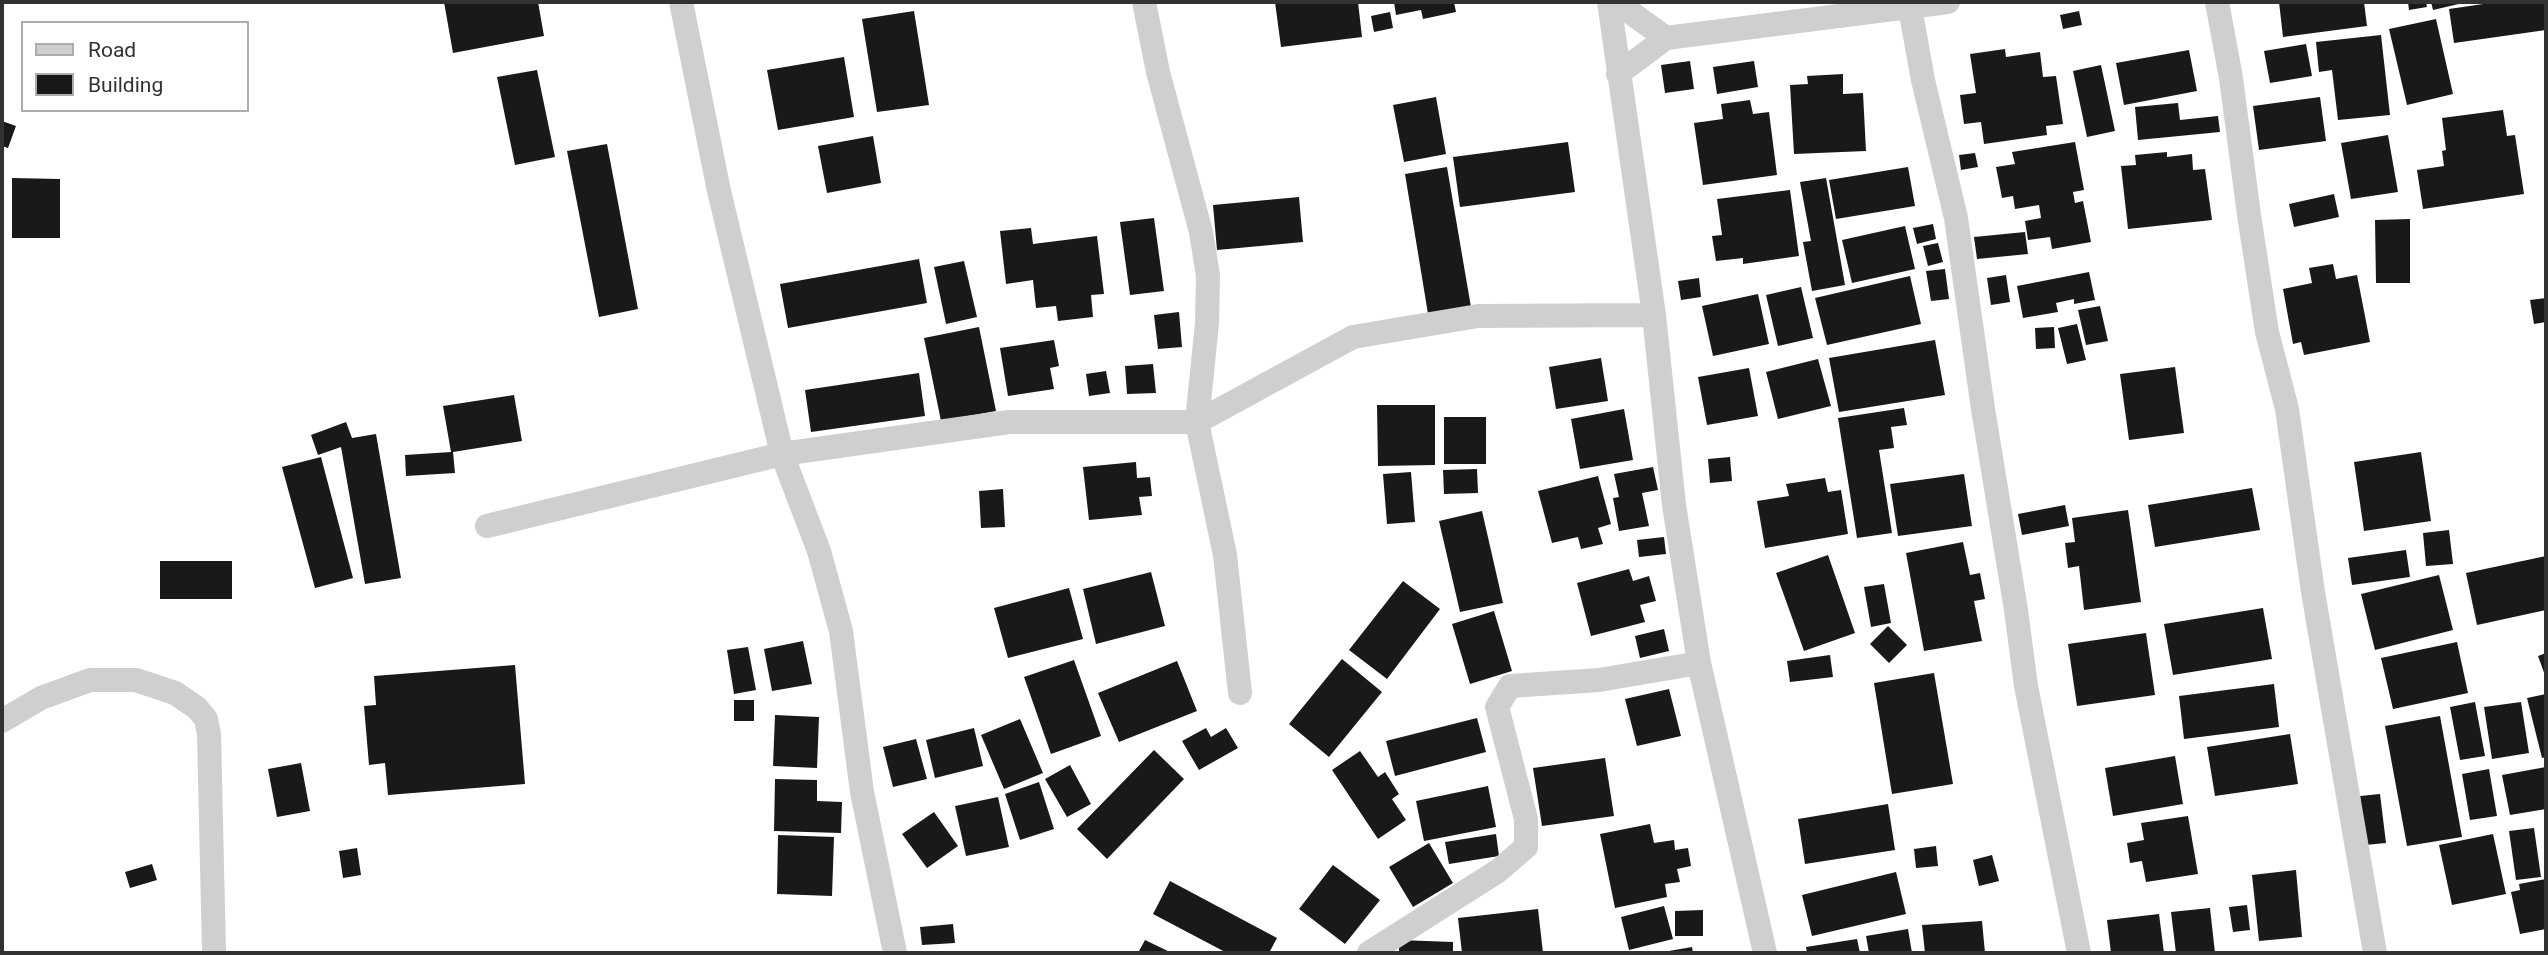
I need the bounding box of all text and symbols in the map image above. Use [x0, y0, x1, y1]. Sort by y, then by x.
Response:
legend [21, 21, 248, 112]
text: Road [88, 38, 136, 62]
text: Building [88, 73, 163, 97]

